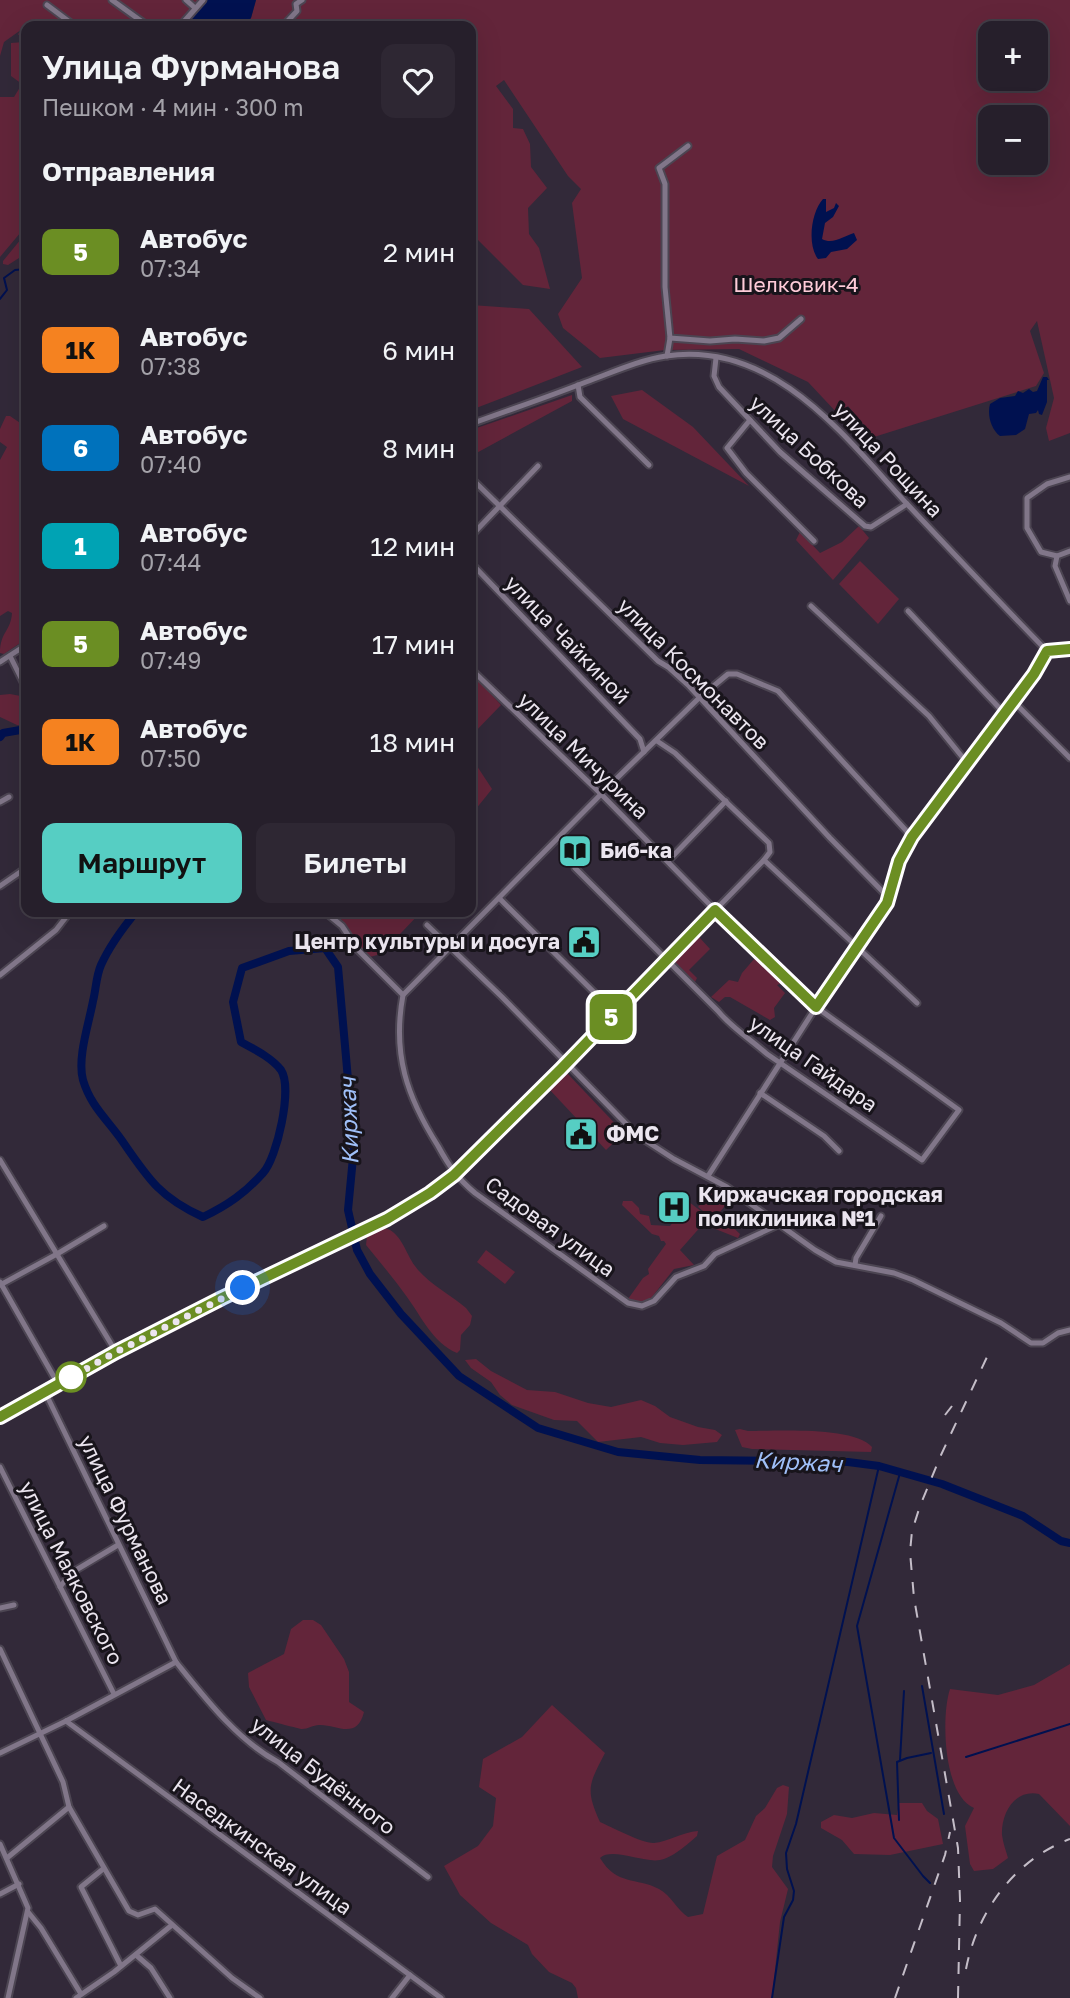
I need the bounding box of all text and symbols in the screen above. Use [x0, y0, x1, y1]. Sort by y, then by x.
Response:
map controls [978, 21, 1048, 175]
button: + [978, 21, 1048, 91]
button: heart [381, 44, 455, 118]
text: Улица Фурманова [42, 47, 340, 86]
text: Пешком · 4 мин · 300 m [42, 93, 304, 121]
button: − [978, 105, 1048, 175]
text: Отправления [42, 156, 215, 187]
text: Автобус [140, 223, 247, 254]
text: 5 [73, 237, 88, 266]
text: 2 мин [383, 237, 455, 268]
text: 07:34 [140, 254, 201, 282]
park label: Шелковик-4 [733, 271, 859, 297]
text: Автобус [140, 321, 247, 352]
text: 1К [66, 335, 96, 364]
text: 6 мин [382, 335, 455, 366]
text: 07:38 [140, 352, 201, 380]
street label: улица Бобкова [745, 389, 875, 513]
street label: улица Рощина [829, 396, 949, 522]
text: Автобус [140, 419, 247, 450]
text: 6 [73, 433, 88, 462]
text: 8 мин [382, 433, 455, 464]
text: 07:40 [140, 450, 202, 478]
text: Автобус [140, 517, 247, 548]
text: 1 [74, 531, 87, 560]
text: 12 мин [370, 531, 455, 562]
text: 07:44 [140, 548, 201, 576]
street label: улица Чайкиной [500, 570, 636, 709]
street label: улица Космонавтов [612, 592, 775, 755]
text: Автобус [140, 615, 247, 646]
text: 5 [73, 629, 88, 658]
text: 17 мин [372, 629, 455, 660]
text: 07:49 [140, 646, 201, 674]
street label: улица Мичурина [513, 686, 654, 824]
text: Автобус [140, 713, 247, 744]
text: 1К [66, 727, 96, 756]
text: 18 мин [370, 727, 455, 758]
text: 07:50 [140, 744, 201, 772]
button: Маршрут [42, 823, 242, 903]
button: Билеты [256, 823, 455, 903]
library icon: Биб-ка [556, 832, 594, 870]
place label: Биб-ка [600, 837, 672, 863]
public building icon: Центр культуры и досуга [565, 923, 603, 961]
place label: Центр культуры и досуга [294, 928, 560, 954]
line badge: 5 [588, 994, 634, 1040]
text: 5 [604, 1002, 618, 1031]
street label: улица Гайдара [744, 1009, 883, 1117]
water label: Киржач [332, 1075, 364, 1165]
public building icon: ФМС [562, 1115, 600, 1153]
place label: ФМС [606, 1120, 659, 1146]
street label: Садовая улица [481, 1170, 620, 1282]
place label: Киржачская городская поликлиника №1 [698, 1181, 943, 1231]
hospital icon: Киржачская городская поликлиника №1 [655, 1188, 693, 1226]
your location [225, 1270, 260, 1305]
unlabelled marker [56, 1362, 86, 1392]
street label: улица Фурманова [74, 1430, 178, 1609]
water label: Киржач [754, 1445, 844, 1477]
street label: улица Маяковского [14, 1476, 129, 1669]
street label: улица Будённого [246, 1711, 401, 1840]
street label: Наседкинская улица [168, 1772, 357, 1920]

